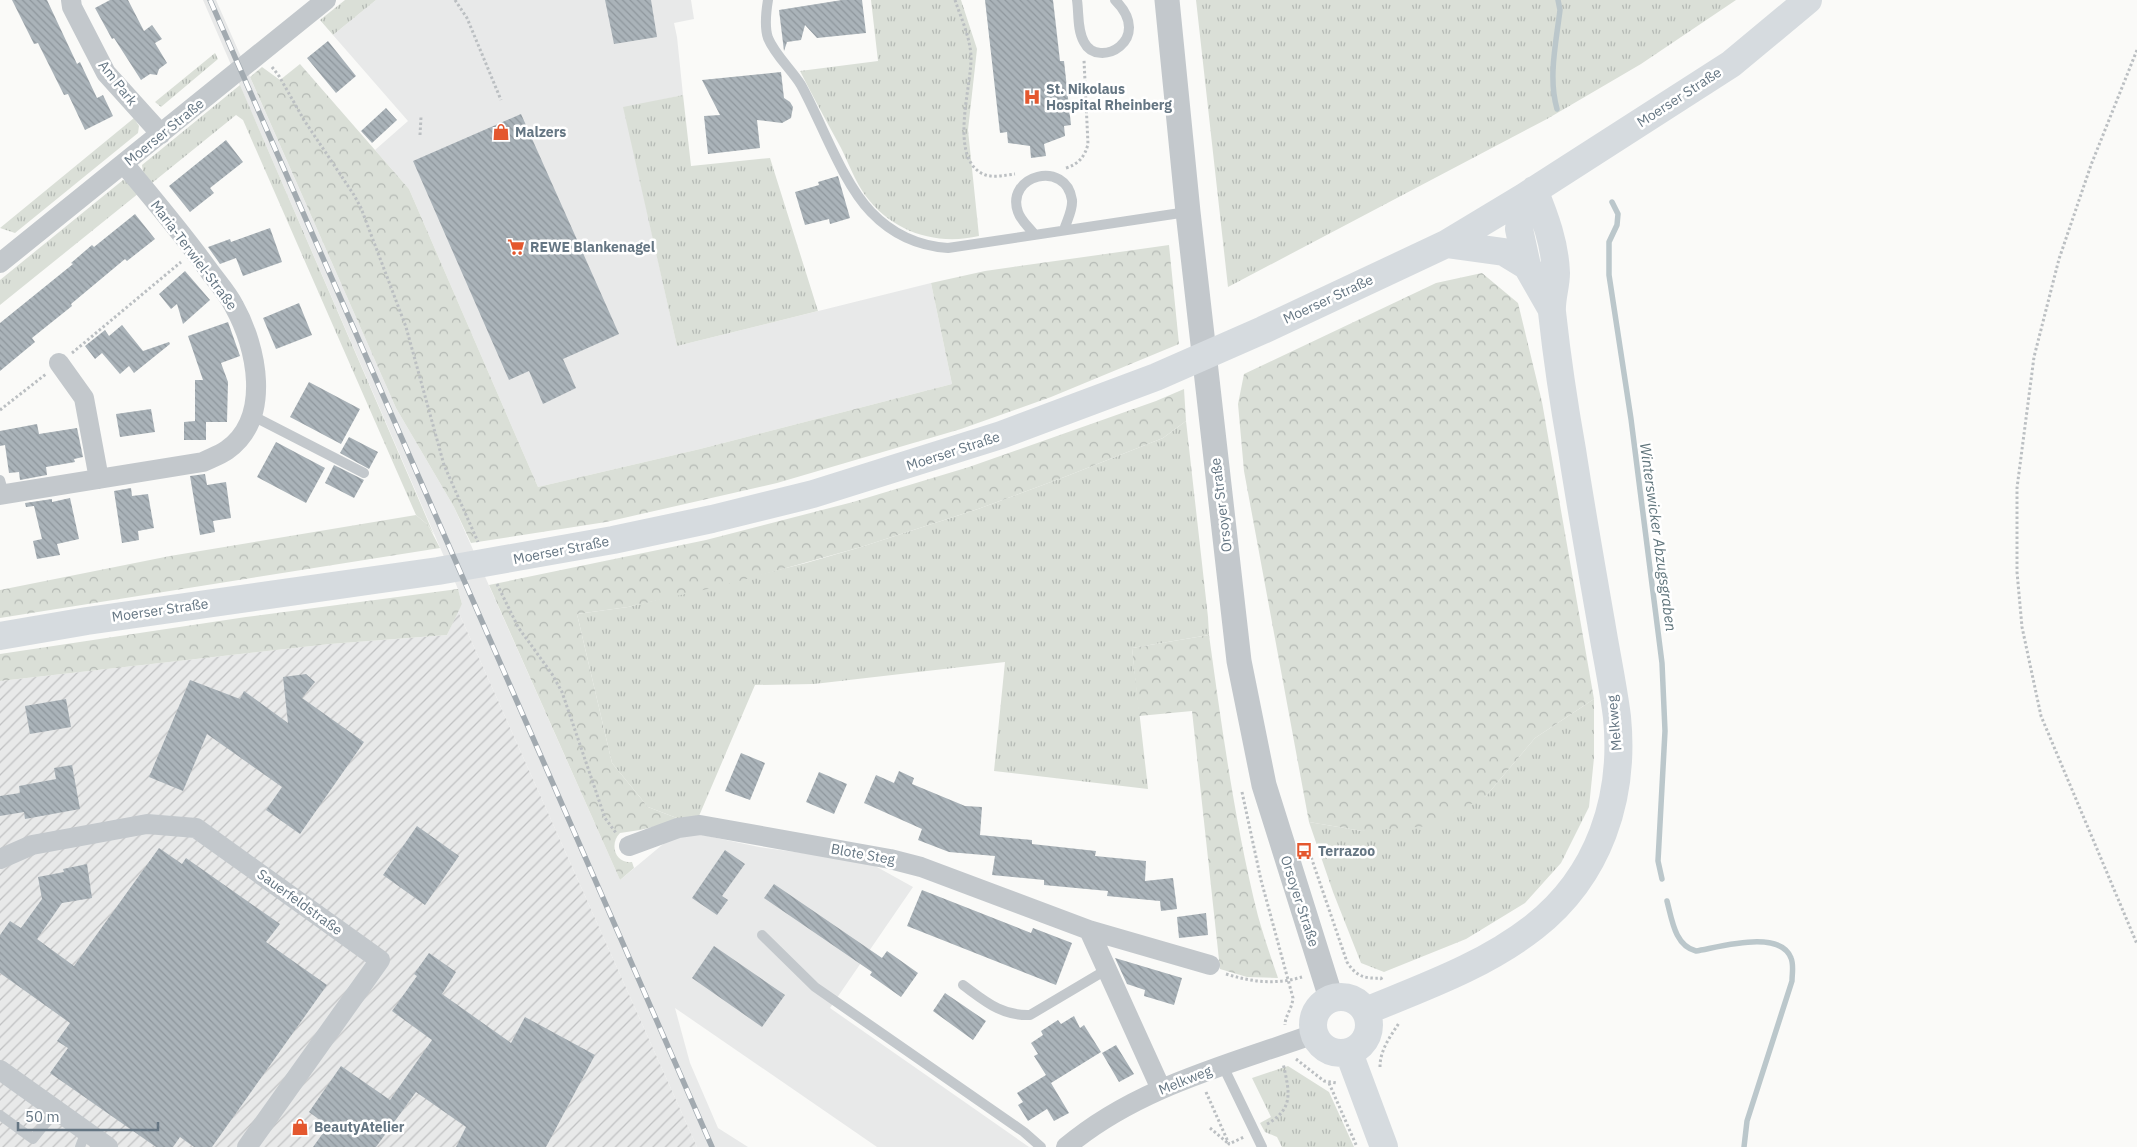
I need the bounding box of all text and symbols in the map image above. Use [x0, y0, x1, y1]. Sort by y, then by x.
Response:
street label: Am Park [95, 57, 142, 110]
street label: Moerser Straße [1633, 63, 1725, 131]
place label: St. Nikolaus Hospital Rheinberg [1046, 80, 1172, 114]
hospital icon: St. Nikolaus Hospital Rheinberg [1022, 87, 1042, 107]
street label: Moerser Straße [121, 94, 208, 170]
shop icon: Malzers [491, 122, 511, 142]
place label: Malzers [515, 123, 566, 141]
street label: Maria-Terwiel-Straße [147, 196, 241, 314]
supermarket icon: REWE Blankenagel [506, 237, 526, 257]
place label: REWE Blankenagel [530, 238, 655, 256]
street label: Moerser Straße [1280, 270, 1376, 328]
street label: Moerser Straße [904, 427, 1002, 475]
water label: Winterswicker Abzugsgraben [1636, 441, 1681, 632]
street label: Orsoyer Straße [1206, 456, 1236, 553]
street label: Moerser Straße [512, 532, 611, 568]
street label: Moerser Straße [111, 594, 210, 626]
street label: Melkweg [1603, 694, 1625, 752]
street label: Blote Steg [830, 840, 897, 869]
bus stop icon: Terrazoo [1294, 841, 1314, 861]
place label: Terrazoo [1318, 842, 1375, 860]
street label: Orsoyer Straße [1277, 853, 1323, 949]
street label: Sauerfeldstraße [254, 865, 347, 939]
street label: Melkweg [1156, 1061, 1215, 1099]
scale bar [18, 1100, 158, 1132]
text: 50 m [25, 1107, 60, 1126]
shop icon: BeautyAtelier [290, 1117, 310, 1137]
place label: BeautyAtelier [314, 1118, 405, 1136]

